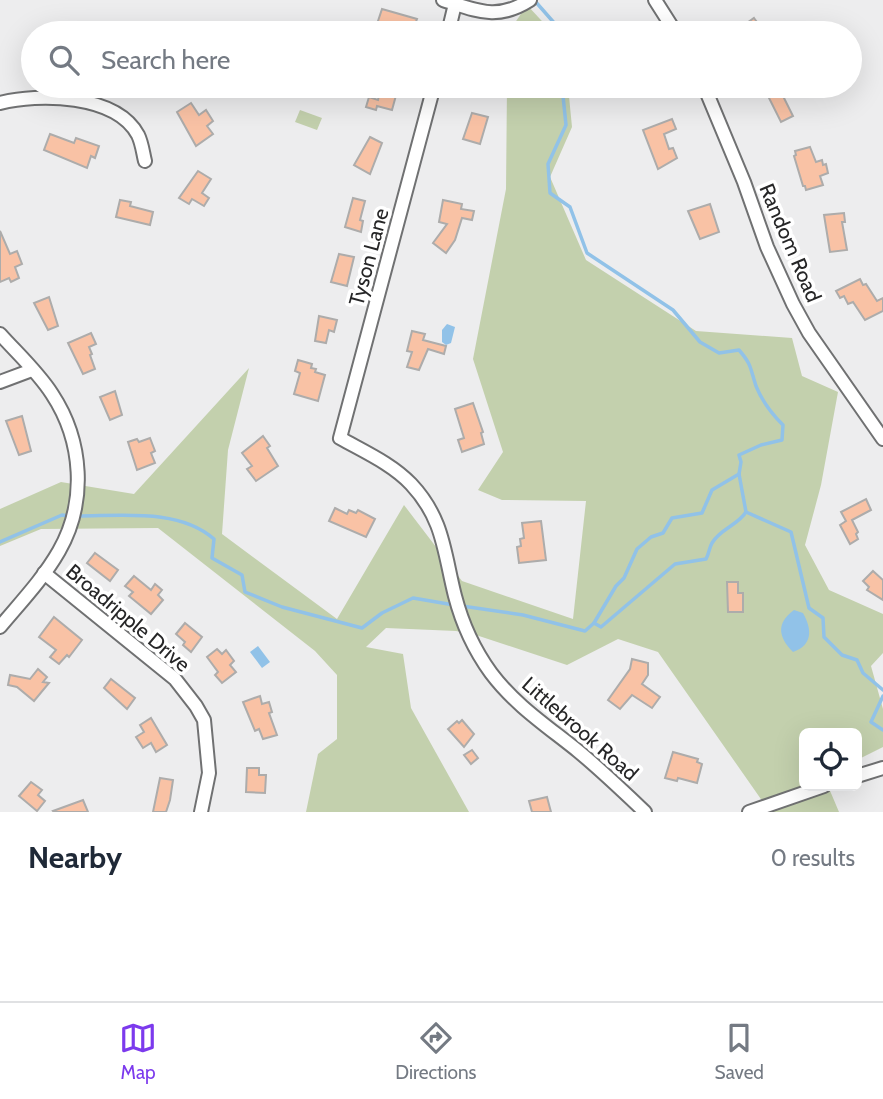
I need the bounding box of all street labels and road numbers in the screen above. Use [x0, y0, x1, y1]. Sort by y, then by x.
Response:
street label: Random Road [754, 180, 827, 306]
street label: Tyson Lane [344, 205, 394, 308]
street label: Broadripple Drive [61, 559, 196, 677]
street label: Littlebrook Road [517, 671, 643, 786]

